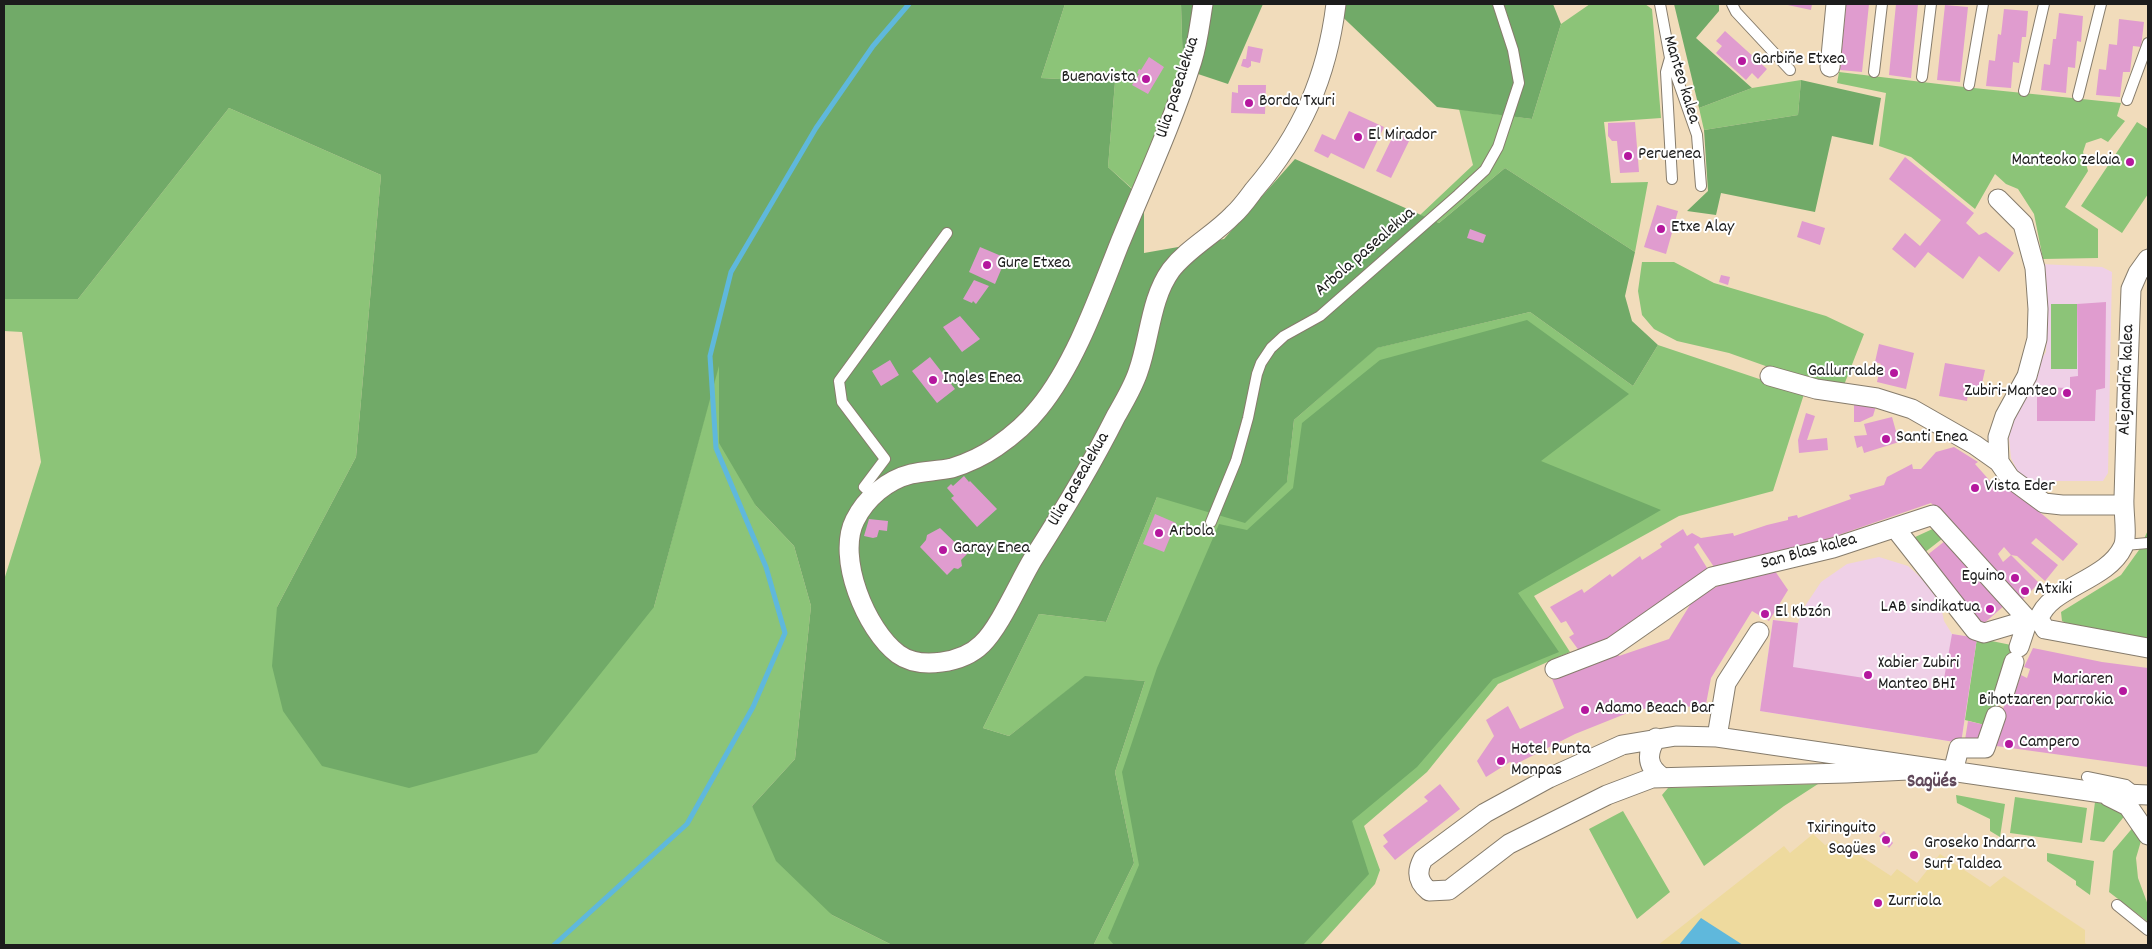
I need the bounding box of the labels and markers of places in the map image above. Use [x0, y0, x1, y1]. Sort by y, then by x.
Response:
place label: Garbiñe Etxea [1752, 50, 1846, 72]
marker: Garbiñe Etxea [1736, 55, 1748, 67]
place label: Buenavista [1062, 68, 1136, 90]
marker: Buenavista [1140, 73, 1152, 85]
place label: Borda Txuri [1259, 92, 1335, 114]
marker: Borda Txuri [1243, 97, 1255, 109]
place label: El Mirador [1368, 126, 1437, 148]
marker: El Mirador [1352, 131, 1364, 143]
place label: Peruenea [1638, 145, 1701, 167]
marker: Peruenea [1622, 150, 1634, 162]
place label: Manteoko zelaia [2011, 151, 2120, 173]
marker: Manteoko zelaia [2124, 156, 2136, 168]
place label: Etxe Alay [1671, 218, 1734, 240]
marker: Etxe Alay [1655, 223, 1667, 235]
place label: Gure Etxea [997, 254, 1070, 276]
marker: Gure Etxea [981, 259, 993, 271]
place label: Gallurralde [1808, 362, 1884, 384]
marker: Gallurralde [1888, 367, 1900, 379]
place label: Ingles Enea [943, 369, 1022, 391]
marker: Ingles Enea [927, 374, 939, 386]
place label: Zubiri-Manteo [1964, 382, 2057, 404]
marker: Zubiri-Manteo [2061, 387, 2073, 399]
place label: Santi Enea [1896, 428, 1968, 450]
marker: Santi Enea [1880, 433, 1892, 445]
place label: Vista Eder [1985, 477, 2055, 499]
marker: Vista Eder [1969, 482, 1981, 494]
place label: Arbola [1169, 522, 1214, 544]
marker: Arbola [1153, 527, 1165, 539]
place label: Garay Enea [953, 539, 1030, 561]
marker: Garay Enea [937, 544, 949, 556]
place label: Eguino [1962, 567, 2005, 589]
marker: Eguino [2009, 572, 2021, 584]
place label: Atxiki [2035, 580, 2072, 602]
marker: Atxiki [2019, 585, 2031, 597]
place label: LAB sindikatua [1881, 598, 1980, 620]
place label: El Kbzón [1775, 603, 1831, 625]
marker: LAB sindikatua [1984, 603, 1996, 615]
marker: El Kbzón [1759, 608, 1771, 620]
place label: Xabier Zubiri Manteo BHI [1878, 654, 1959, 696]
marker: Xabier Zubiri Manteo BHI [1862, 669, 1874, 681]
place label: Mariaren Bihotzaren parrokia [1979, 670, 2113, 712]
marker: Mariaren Bihotzaren parrokia [2117, 685, 2129, 697]
place label: Adamo Beach Bar [1595, 699, 1714, 721]
marker: Adamo Beach Bar [1579, 704, 1591, 716]
place label: Campero [2019, 733, 2080, 755]
marker: Campero [2003, 738, 2015, 750]
place label: Hotel Punta Monpas [1511, 740, 1591, 782]
marker: Hotel Punta Monpas [1495, 755, 1507, 767]
place label: Txiringuito Sagües [1807, 819, 1876, 862]
marker: Txiringuito Sagües [1880, 834, 1892, 846]
place label: Groseko Indarra Surf Taldea [1924, 834, 2035, 876]
marker: Groseko Indarra Surf Taldea [1908, 849, 1920, 861]
place label: Zurriola [1888, 892, 1941, 914]
marker: Zurriola [1872, 897, 1884, 909]

